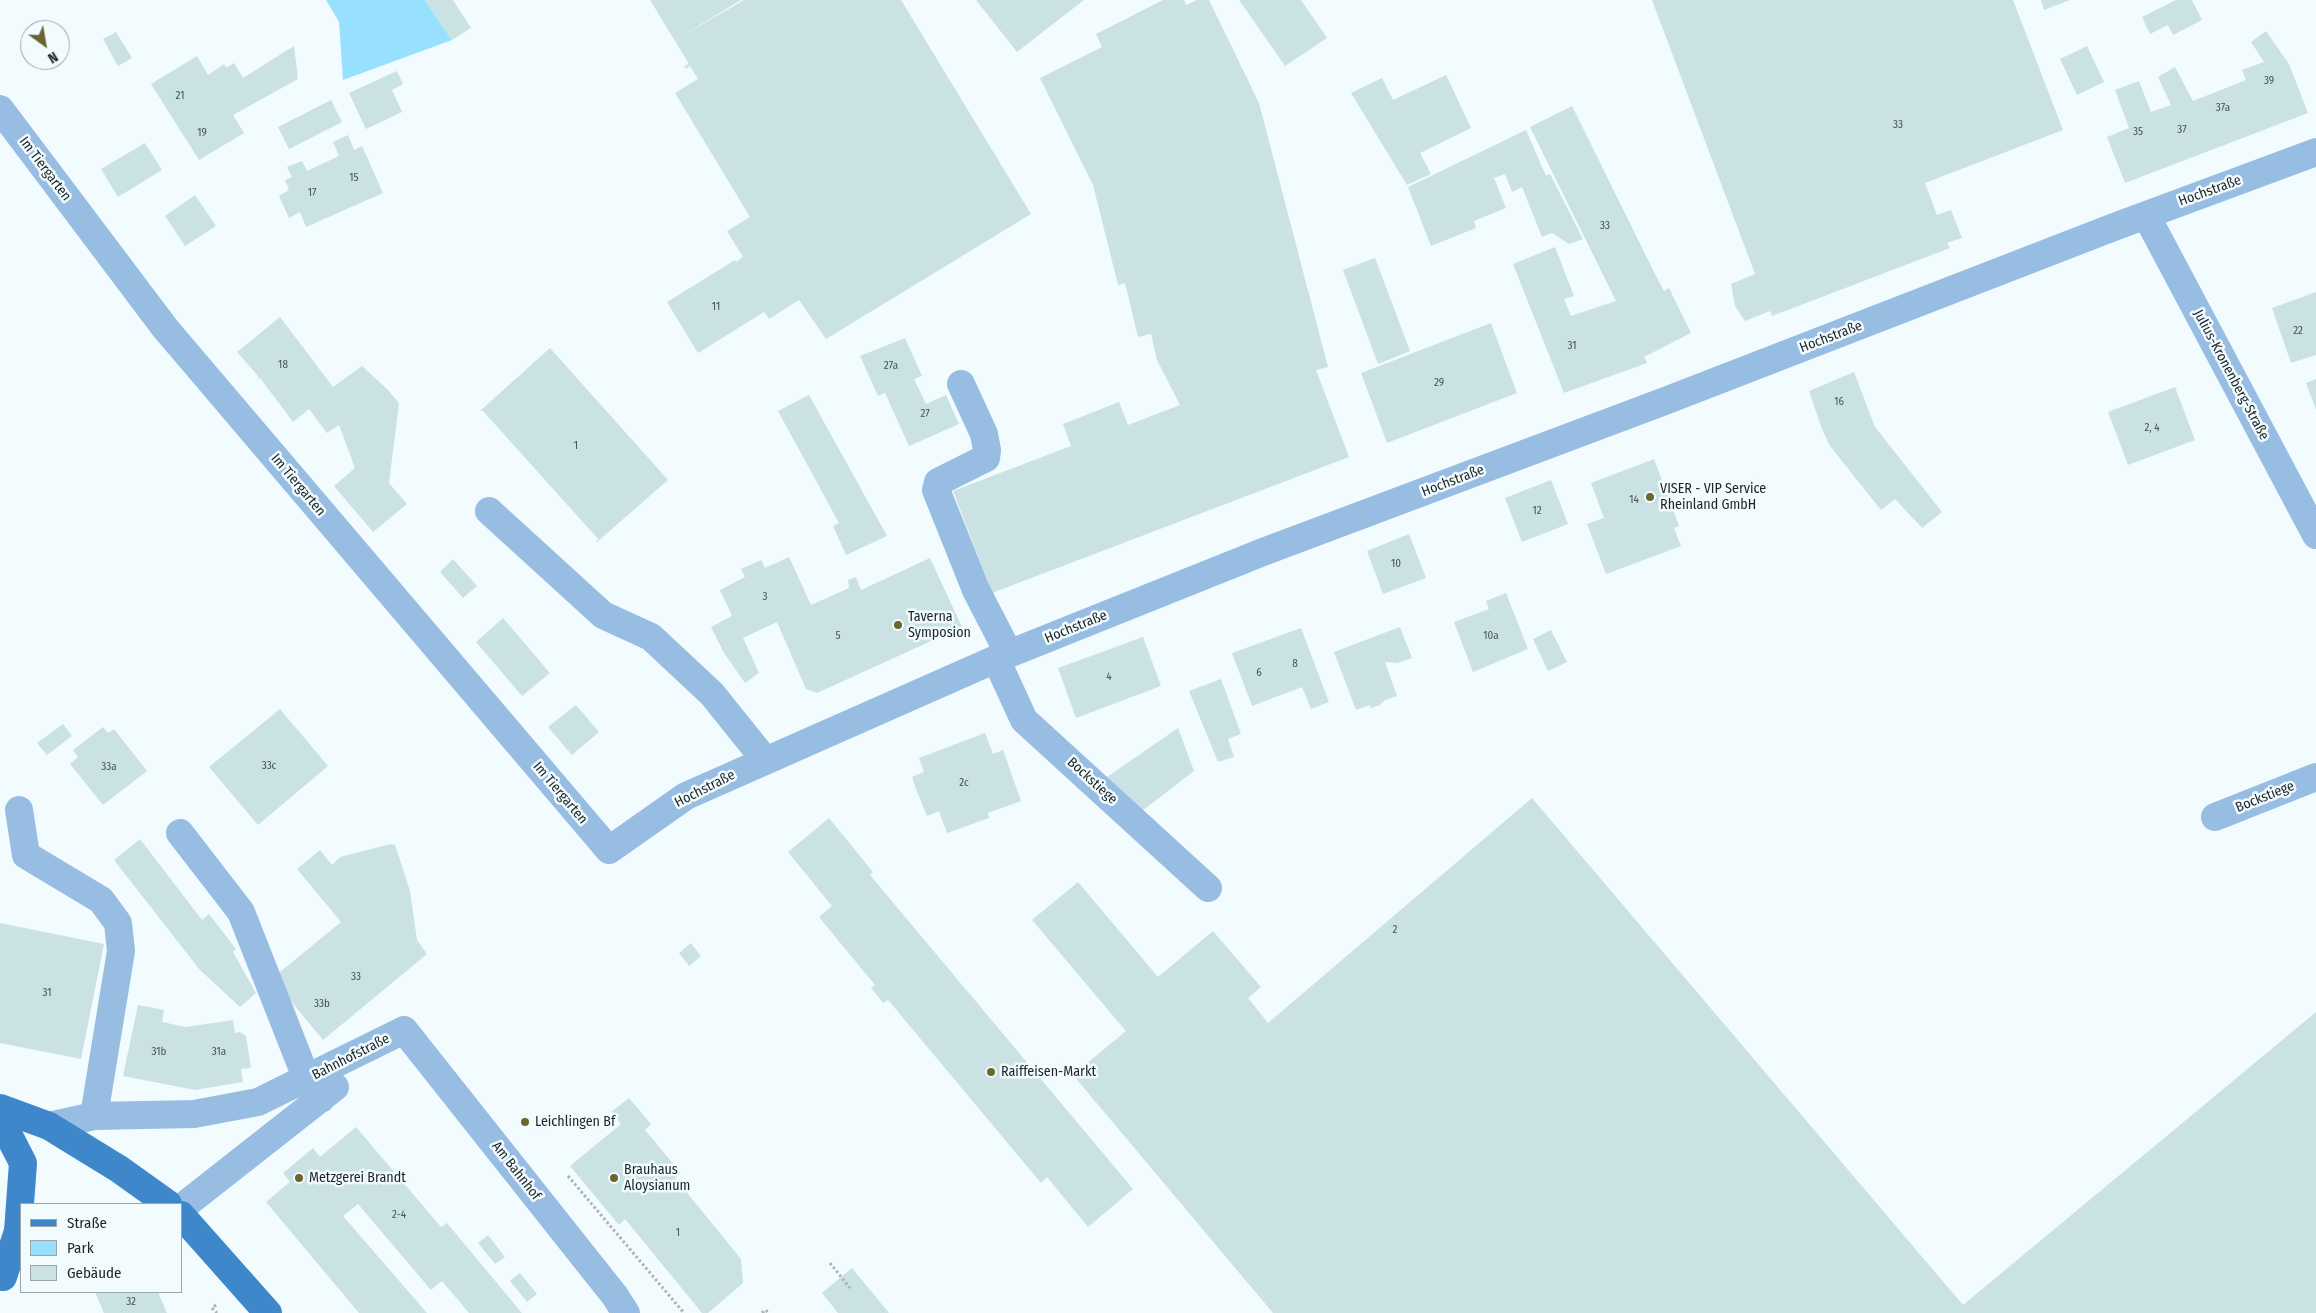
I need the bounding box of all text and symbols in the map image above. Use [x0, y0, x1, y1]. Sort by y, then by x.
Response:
north arrow [20, 20, 70, 70]
text: N [45, 48, 61, 67]
house number: 39 [2264, 74, 2274, 88]
house number: 21 [176, 89, 184, 103]
house number: 37a [2216, 101, 2230, 115]
house number: 33 [1893, 118, 1903, 132]
house number: 37 [2177, 123, 2187, 137]
house number: 35 [2133, 125, 2143, 139]
house number: 19 [197, 126, 207, 140]
street label: Im Tiergarten [15, 134, 75, 204]
house number: 15 [349, 171, 359, 185]
street label: Hochstraße [2176, 172, 2244, 210]
house number: 17 [308, 186, 316, 200]
house number: 33 [1600, 219, 1610, 233]
house number: 11 [712, 300, 720, 314]
street label: Julius-Kronenberg-Straße [2190, 307, 2272, 443]
street label: Hochstraße [1797, 317, 1865, 357]
house number: 22 [2293, 324, 2303, 338]
house number: 31 [1568, 339, 1576, 353]
house number: 18 [278, 358, 288, 372]
house number: 27a [884, 359, 898, 373]
house number: 29 [1434, 376, 1444, 390]
house number: 16 [1834, 395, 1844, 409]
house number: 27 [920, 407, 930, 421]
house number: 2, 4 [2144, 421, 2160, 435]
house number: 1 [574, 439, 578, 453]
street label: Im Tiergarten [267, 450, 329, 520]
street label: Hochstraße [1419, 461, 1487, 501]
place label: VISER - VIP Service Rheinland GmbH [1660, 481, 1766, 514]
marker: VISER - VIP Service Rheinland GmbH [1644, 491, 1656, 503]
house number: 14 [1629, 493, 1639, 507]
house number: 12 [1532, 504, 1542, 518]
house number: 10 [1391, 557, 1401, 571]
house number: 3 [763, 590, 767, 604]
street label: Hochstraße [1042, 607, 1110, 647]
place label: Taverna Symposion [908, 609, 971, 642]
marker: Taverna Symposion [892, 619, 904, 631]
house number: 5 [835, 629, 841, 643]
house number: 10a [1483, 629, 1499, 643]
house number: 8 [1292, 657, 1298, 671]
house number: 6 [1256, 666, 1262, 680]
house number: 4 [1106, 670, 1112, 684]
street label: Bockstiege [1063, 754, 1121, 808]
street label: Im Tiergarten [529, 758, 591, 828]
house number: 33c [262, 759, 276, 773]
house number: 33a [101, 760, 117, 774]
street label: Hochstraße [672, 767, 738, 811]
house number: 2c [959, 776, 969, 790]
street label: Bockstiege [2233, 778, 2297, 816]
house number: 2 [1393, 923, 1397, 937]
house number: 33 [351, 970, 361, 984]
house number: 31 [43, 986, 51, 1000]
house number: 33b [314, 997, 330, 1011]
street label: Bahnhofstraße [310, 1030, 392, 1084]
house number: 31b [152, 1045, 166, 1059]
house number: 31a [212, 1045, 226, 1059]
place label: Raiffeisen-Markt [1001, 1064, 1096, 1080]
marker: Raiffeisen-Markt [985, 1066, 997, 1078]
place label: Leichlingen Bf [535, 1114, 615, 1130]
marker: Leichlingen Bf [519, 1116, 531, 1128]
street label: Am Bahnhof [488, 1138, 544, 1204]
place label: Brauhaus Aloysianum [624, 1162, 690, 1194]
place label: Metzgerei Brandt [309, 1170, 406, 1186]
marker: Metzgerei Brandt [293, 1172, 305, 1184]
marker: Brauhaus Aloysianum [608, 1172, 620, 1184]
legend [20, 1203, 182, 1293]
house number: 2-4 [392, 1208, 406, 1222]
text: Straße [67, 1214, 107, 1232]
house number: 1 [676, 1226, 680, 1240]
text: Park [67, 1239, 94, 1257]
text: Gebäude [67, 1264, 122, 1282]
house number: 32 [126, 1295, 136, 1309]

